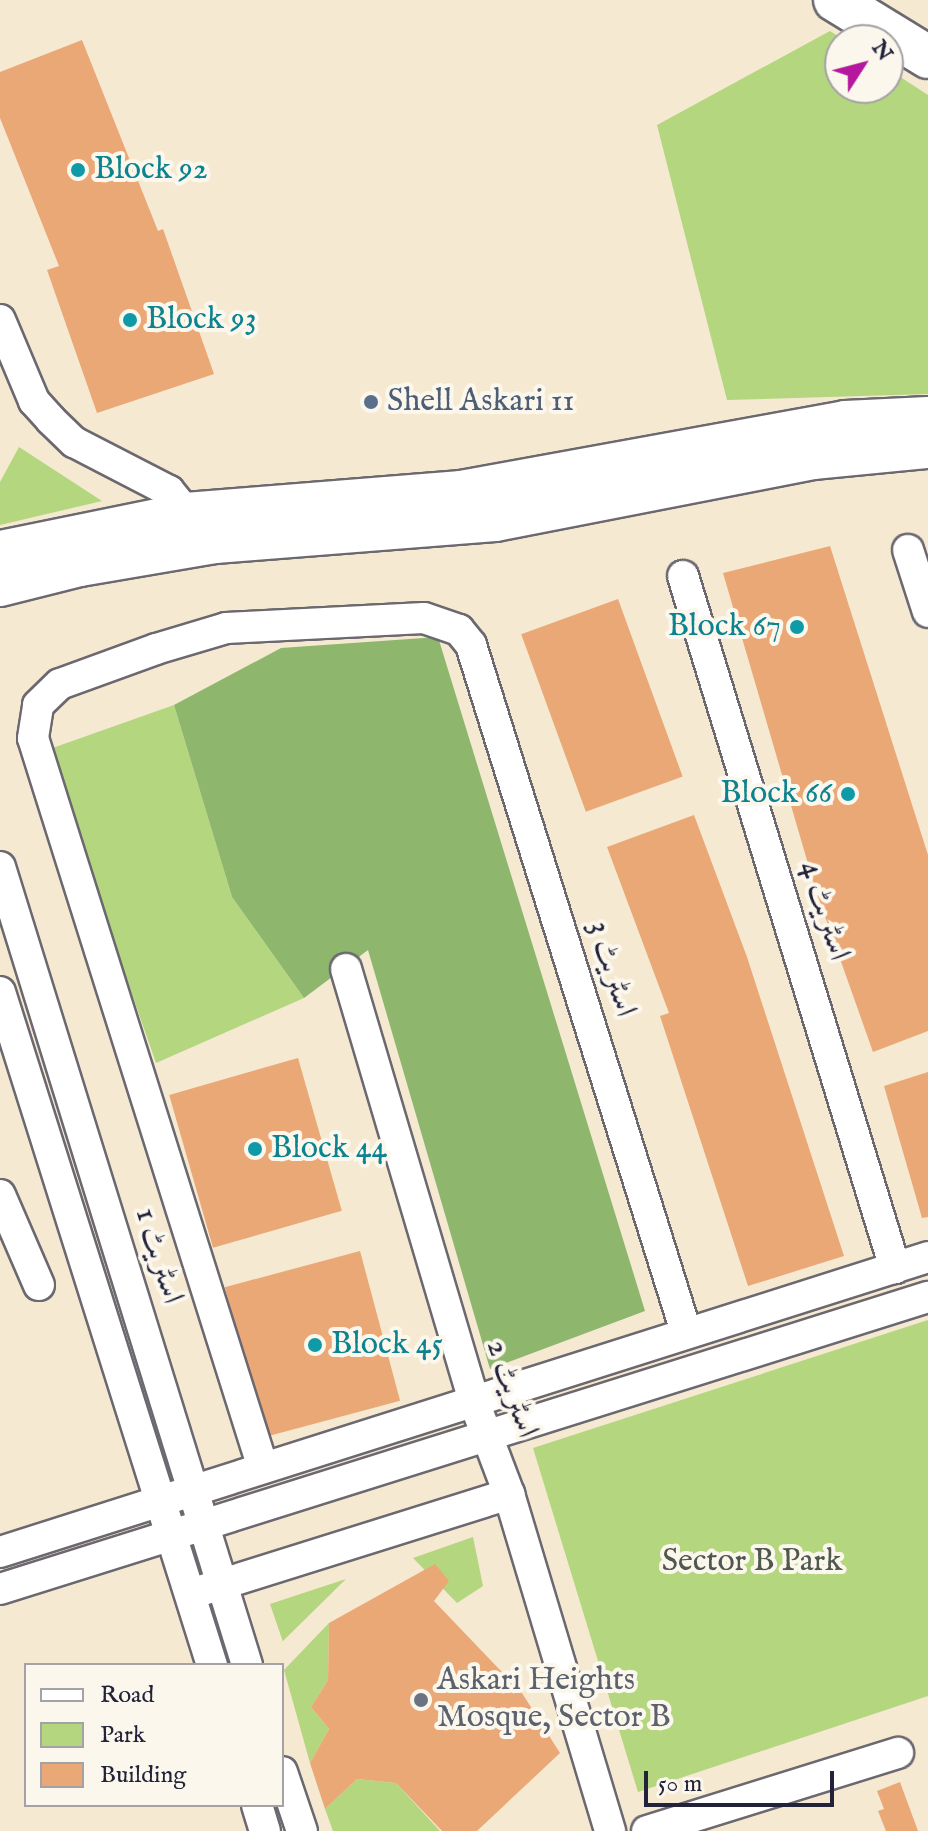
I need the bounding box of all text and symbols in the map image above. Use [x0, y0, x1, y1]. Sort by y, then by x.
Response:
north arrow [824, 24, 904, 104]
text: N [865, 35, 899, 67]
place label: Block 92 [94, 151, 208, 189]
marker: Block 92 [69, 161, 87, 179]
place label: Block 93 [146, 301, 257, 339]
marker: Block 93 [121, 311, 139, 329]
place label: Shell Askari 11 [387, 383, 575, 421]
marker: Shell Askari 11 [362, 393, 380, 411]
place label: Block 67 [668, 608, 781, 646]
marker: Block 67 [788, 618, 806, 636]
place label: Block 66 [720, 775, 832, 813]
marker: Block 66 [839, 785, 857, 803]
street label: اسٹریٹ 4 [791, 857, 857, 965]
street label: اسٹریٹ 3 [578, 916, 644, 1022]
place label: Block 44 [271, 1130, 387, 1168]
marker: Block 44 [246, 1140, 264, 1158]
street label: اسٹریٹ 1 [125, 1203, 191, 1309]
place label: Block 45 [331, 1326, 443, 1364]
street label: اسٹریٹ 2 [476, 1335, 546, 1443]
marker: Block 45 [306, 1336, 324, 1354]
park label: Sector B Park [662, 1543, 842, 1581]
legend [24, 1663, 284, 1807]
place label: Askari Heights Mosque, Sector B [437, 1663, 671, 1738]
text: Road [100, 1680, 154, 1711]
marker: Askari Heights Mosque, Sector B [412, 1691, 430, 1709]
text: Park [100, 1720, 146, 1751]
scale bar [648, 1755, 838, 1805]
text: Building [100, 1760, 186, 1791]
text: 50 m [658, 1769, 702, 1800]

